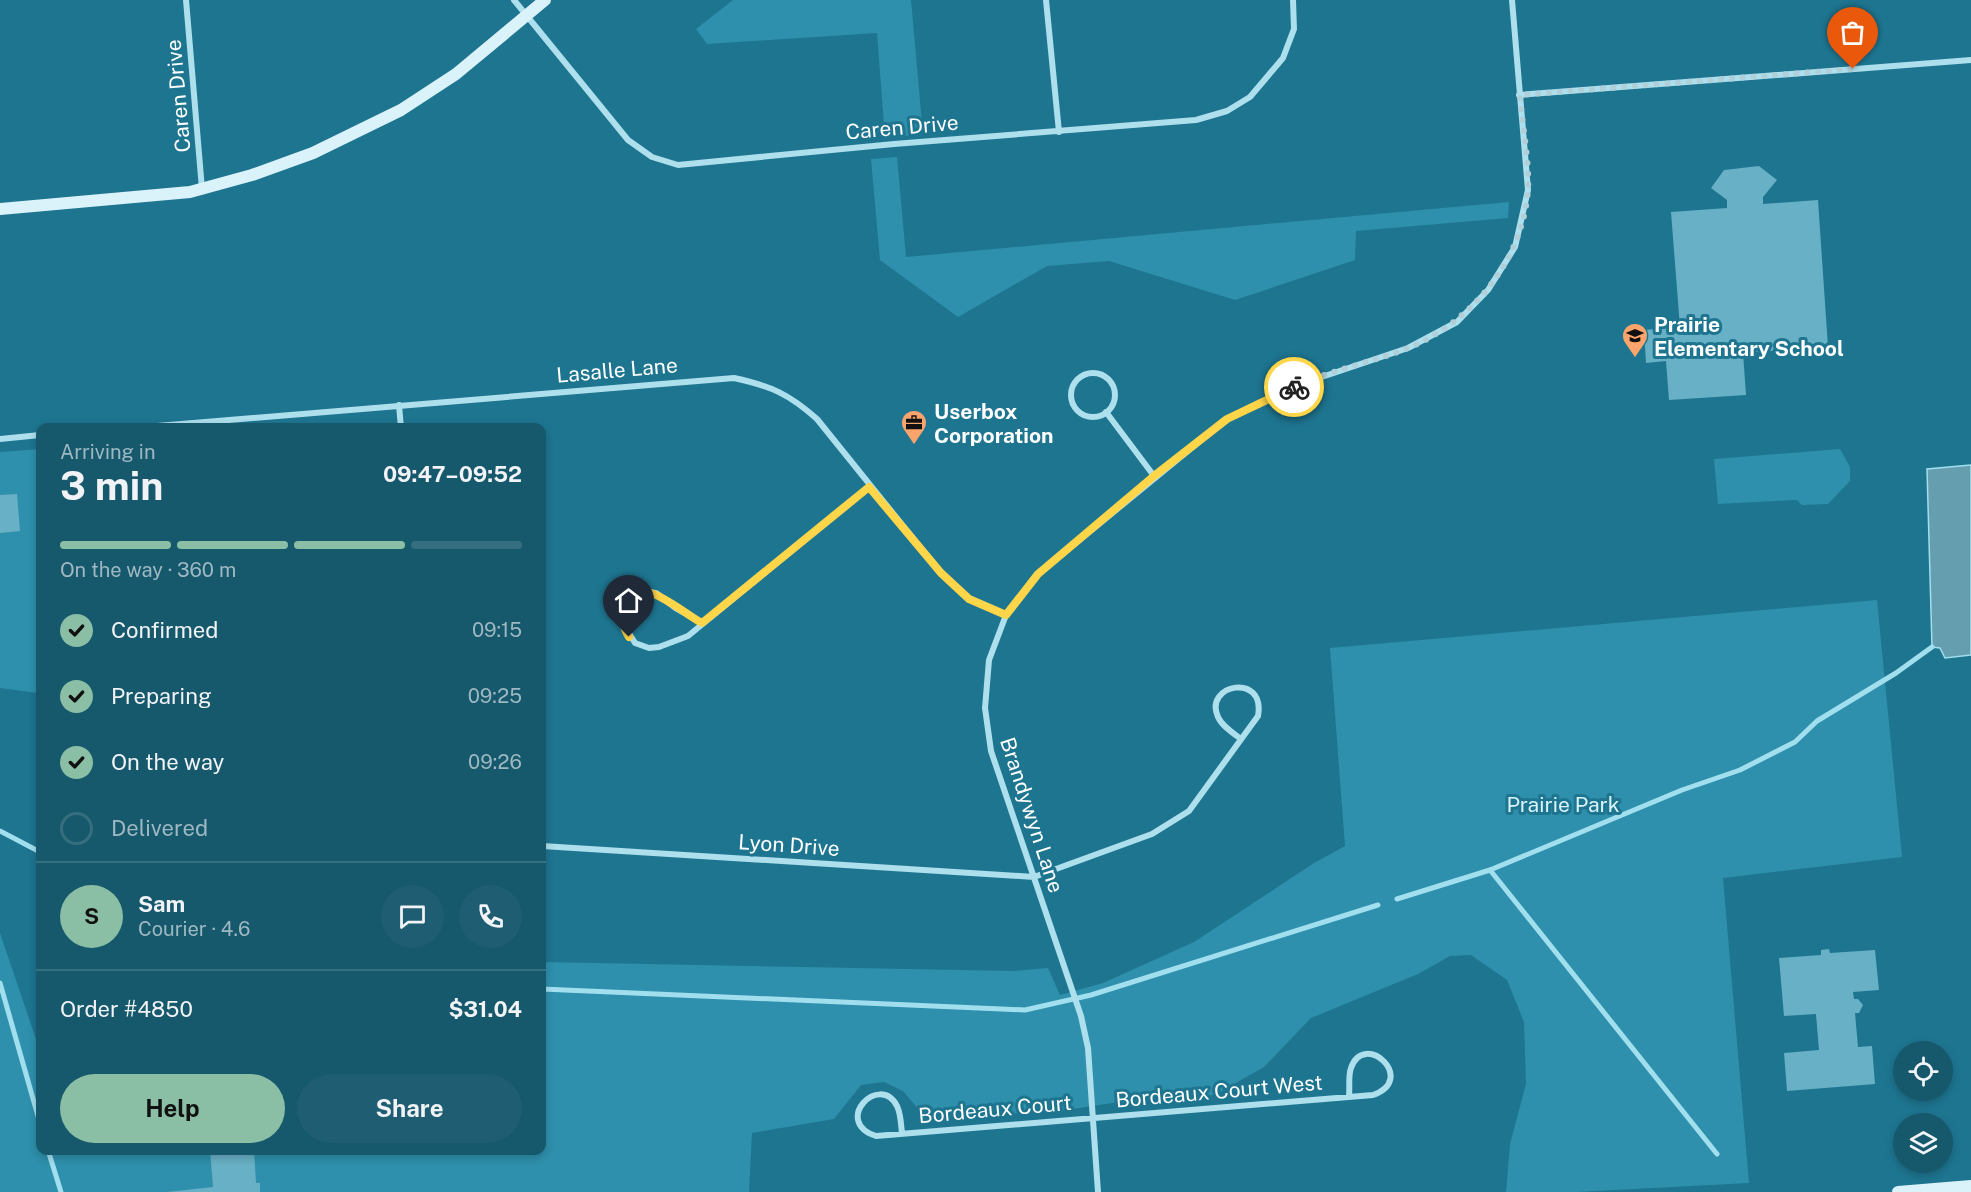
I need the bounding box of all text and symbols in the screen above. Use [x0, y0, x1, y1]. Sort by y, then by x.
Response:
pin [1827, 7, 1878, 69]
icon: bag [1836, 16, 1869, 49]
street label: Caren Drive [161, 38, 195, 154]
street label: Caren Drive [844, 110, 960, 144]
place label: Prairie Elementary School [1654, 312, 1844, 361]
school or university icon: Prairie Elementary School [1620, 321, 1650, 359]
street label: Lasalle Lane [555, 352, 679, 388]
courier [1264, 357, 1324, 417]
icon: bike [1278, 371, 1311, 404]
place label: Userbox Corporation [934, 399, 1054, 448]
office icon: Userbox Corporation [899, 408, 929, 446]
text: Arriving in [60, 440, 155, 464]
text: 09:47–09:52 [383, 461, 522, 487]
text: 3 min [60, 463, 163, 509]
text: On the way · 360 m [60, 558, 236, 582]
pin [603, 575, 654, 637]
icon: home [612, 584, 645, 617]
icon: check [60, 614, 93, 647]
text: Confirmed [111, 617, 218, 643]
text: 09:15 [472, 618, 522, 642]
icon: check [60, 680, 93, 713]
text: Preparing [111, 683, 212, 709]
text: 09:25 [468, 684, 522, 708]
street label: Brandywyn Lane [995, 734, 1069, 896]
icon: check [60, 746, 93, 779]
text: On the way [111, 749, 224, 775]
text: 09:26 [468, 750, 522, 774]
park label: Prairie Park [1506, 792, 1620, 817]
text: Delivered [111, 815, 208, 841]
street label: Lyon Drive [737, 829, 841, 861]
button: chat [381, 885, 444, 948]
button: phone [459, 885, 522, 948]
text: Sam [138, 891, 185, 917]
text: S [84, 903, 99, 929]
text: Courier · 4.6 [138, 917, 250, 941]
text: Order #4850 [60, 996, 193, 1022]
text: $31.04 [449, 996, 522, 1022]
map controls [1893, 1041, 1953, 1173]
button: locate [1893, 1041, 1953, 1101]
street label: Bordeaux Court West [1114, 1069, 1324, 1113]
button: Help [60, 1074, 285, 1143]
button: Share [297, 1074, 522, 1143]
street label: Bordeaux Court [917, 1090, 1073, 1128]
button: layers [1893, 1113, 1953, 1173]

